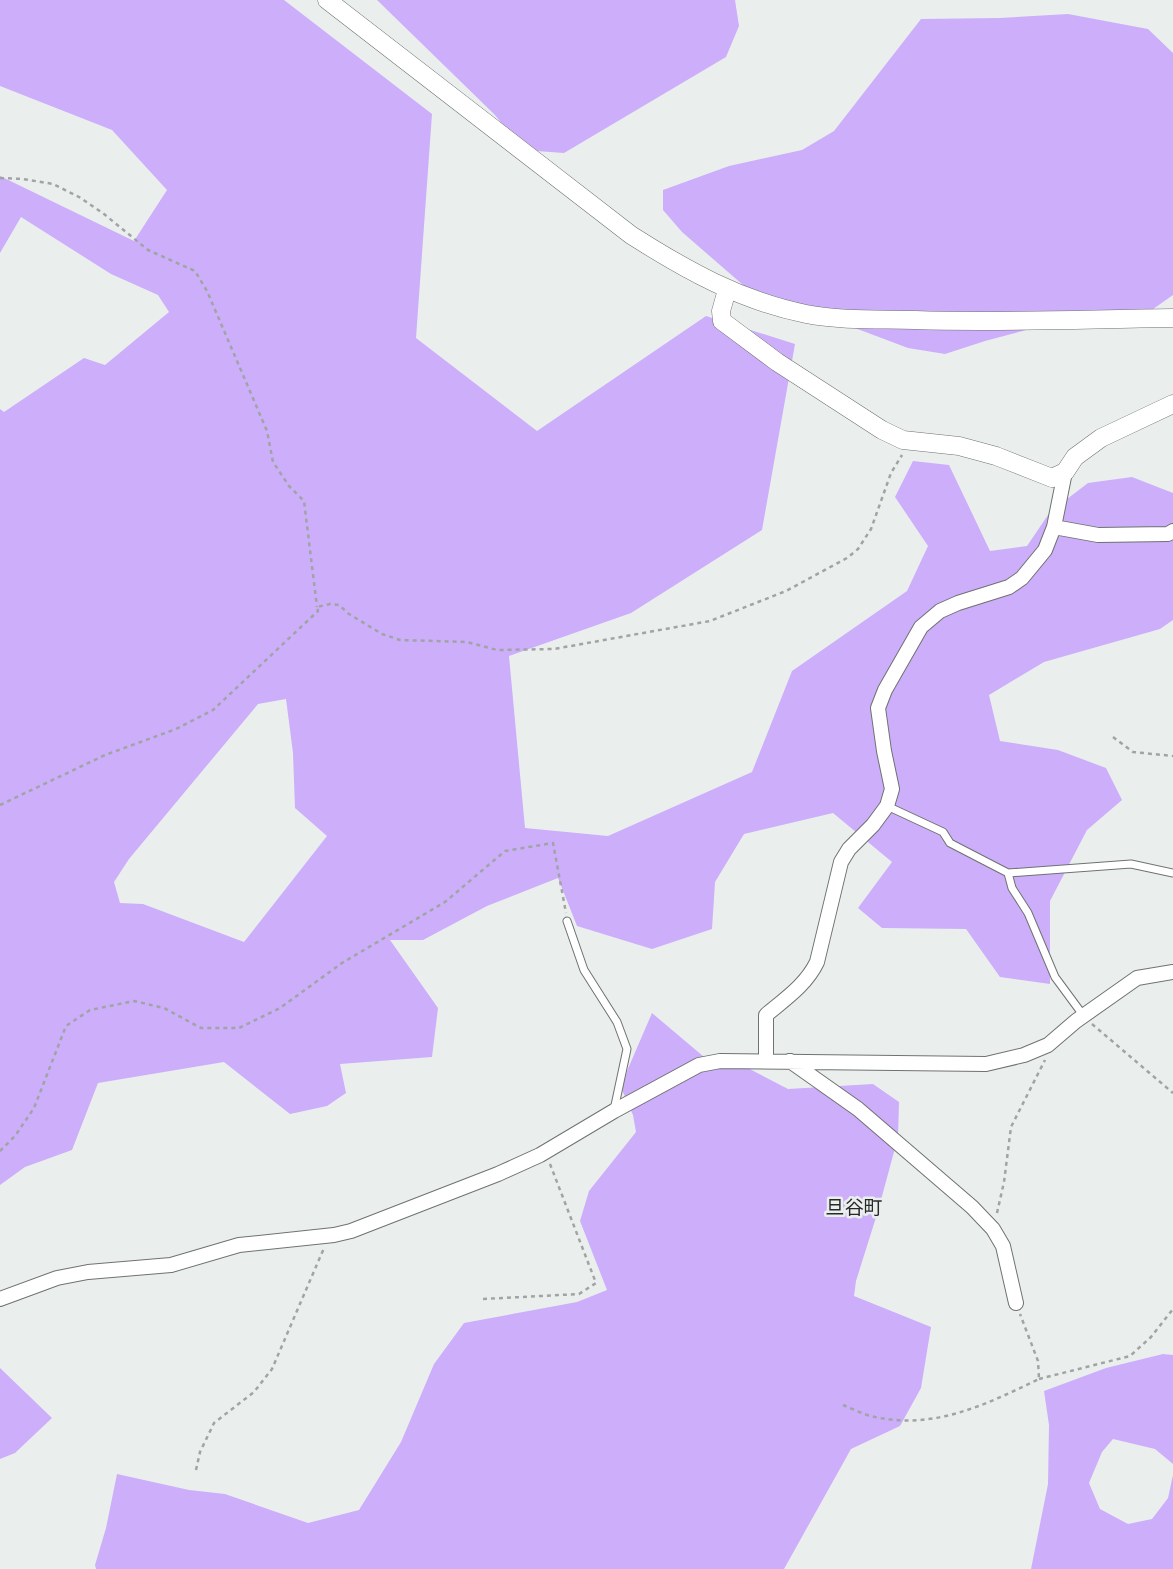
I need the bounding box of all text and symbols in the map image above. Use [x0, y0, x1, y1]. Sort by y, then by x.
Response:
district label: 旦谷町 [825, 1195, 883, 1218]

